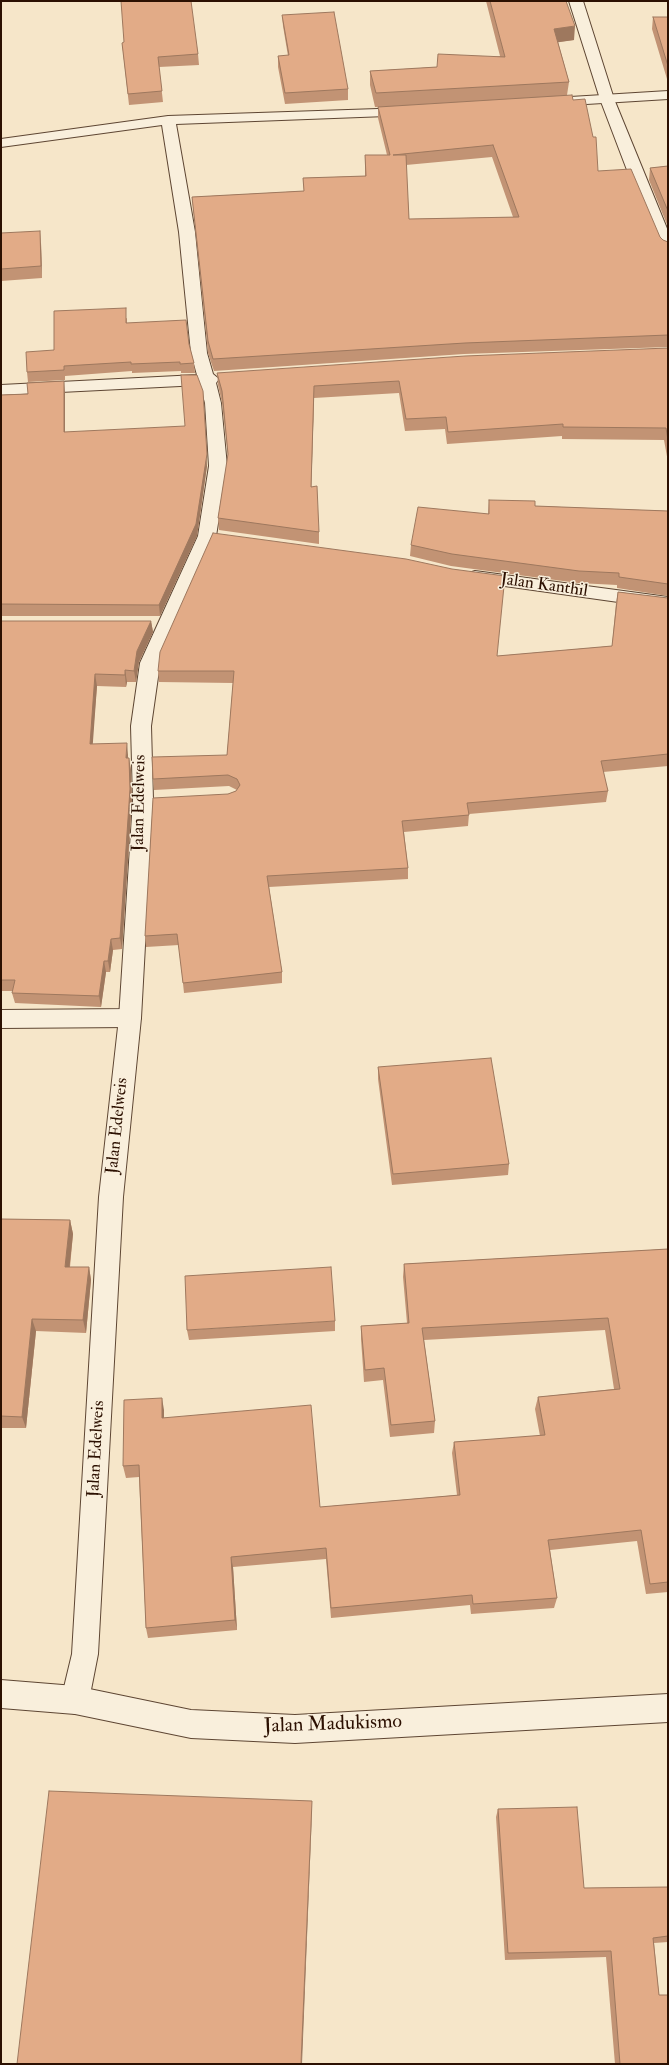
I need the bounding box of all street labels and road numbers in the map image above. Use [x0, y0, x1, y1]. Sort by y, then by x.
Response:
street label: Jalan Kanthil [499, 570, 589, 602]
street label: Jalan Edelweis [129, 754, 151, 852]
street label: Jalan Edelweis [103, 1077, 133, 1175]
street label: Jalan Edelweis [84, 1400, 110, 1498]
street label: Jalan Madukismo [264, 1711, 402, 1739]

